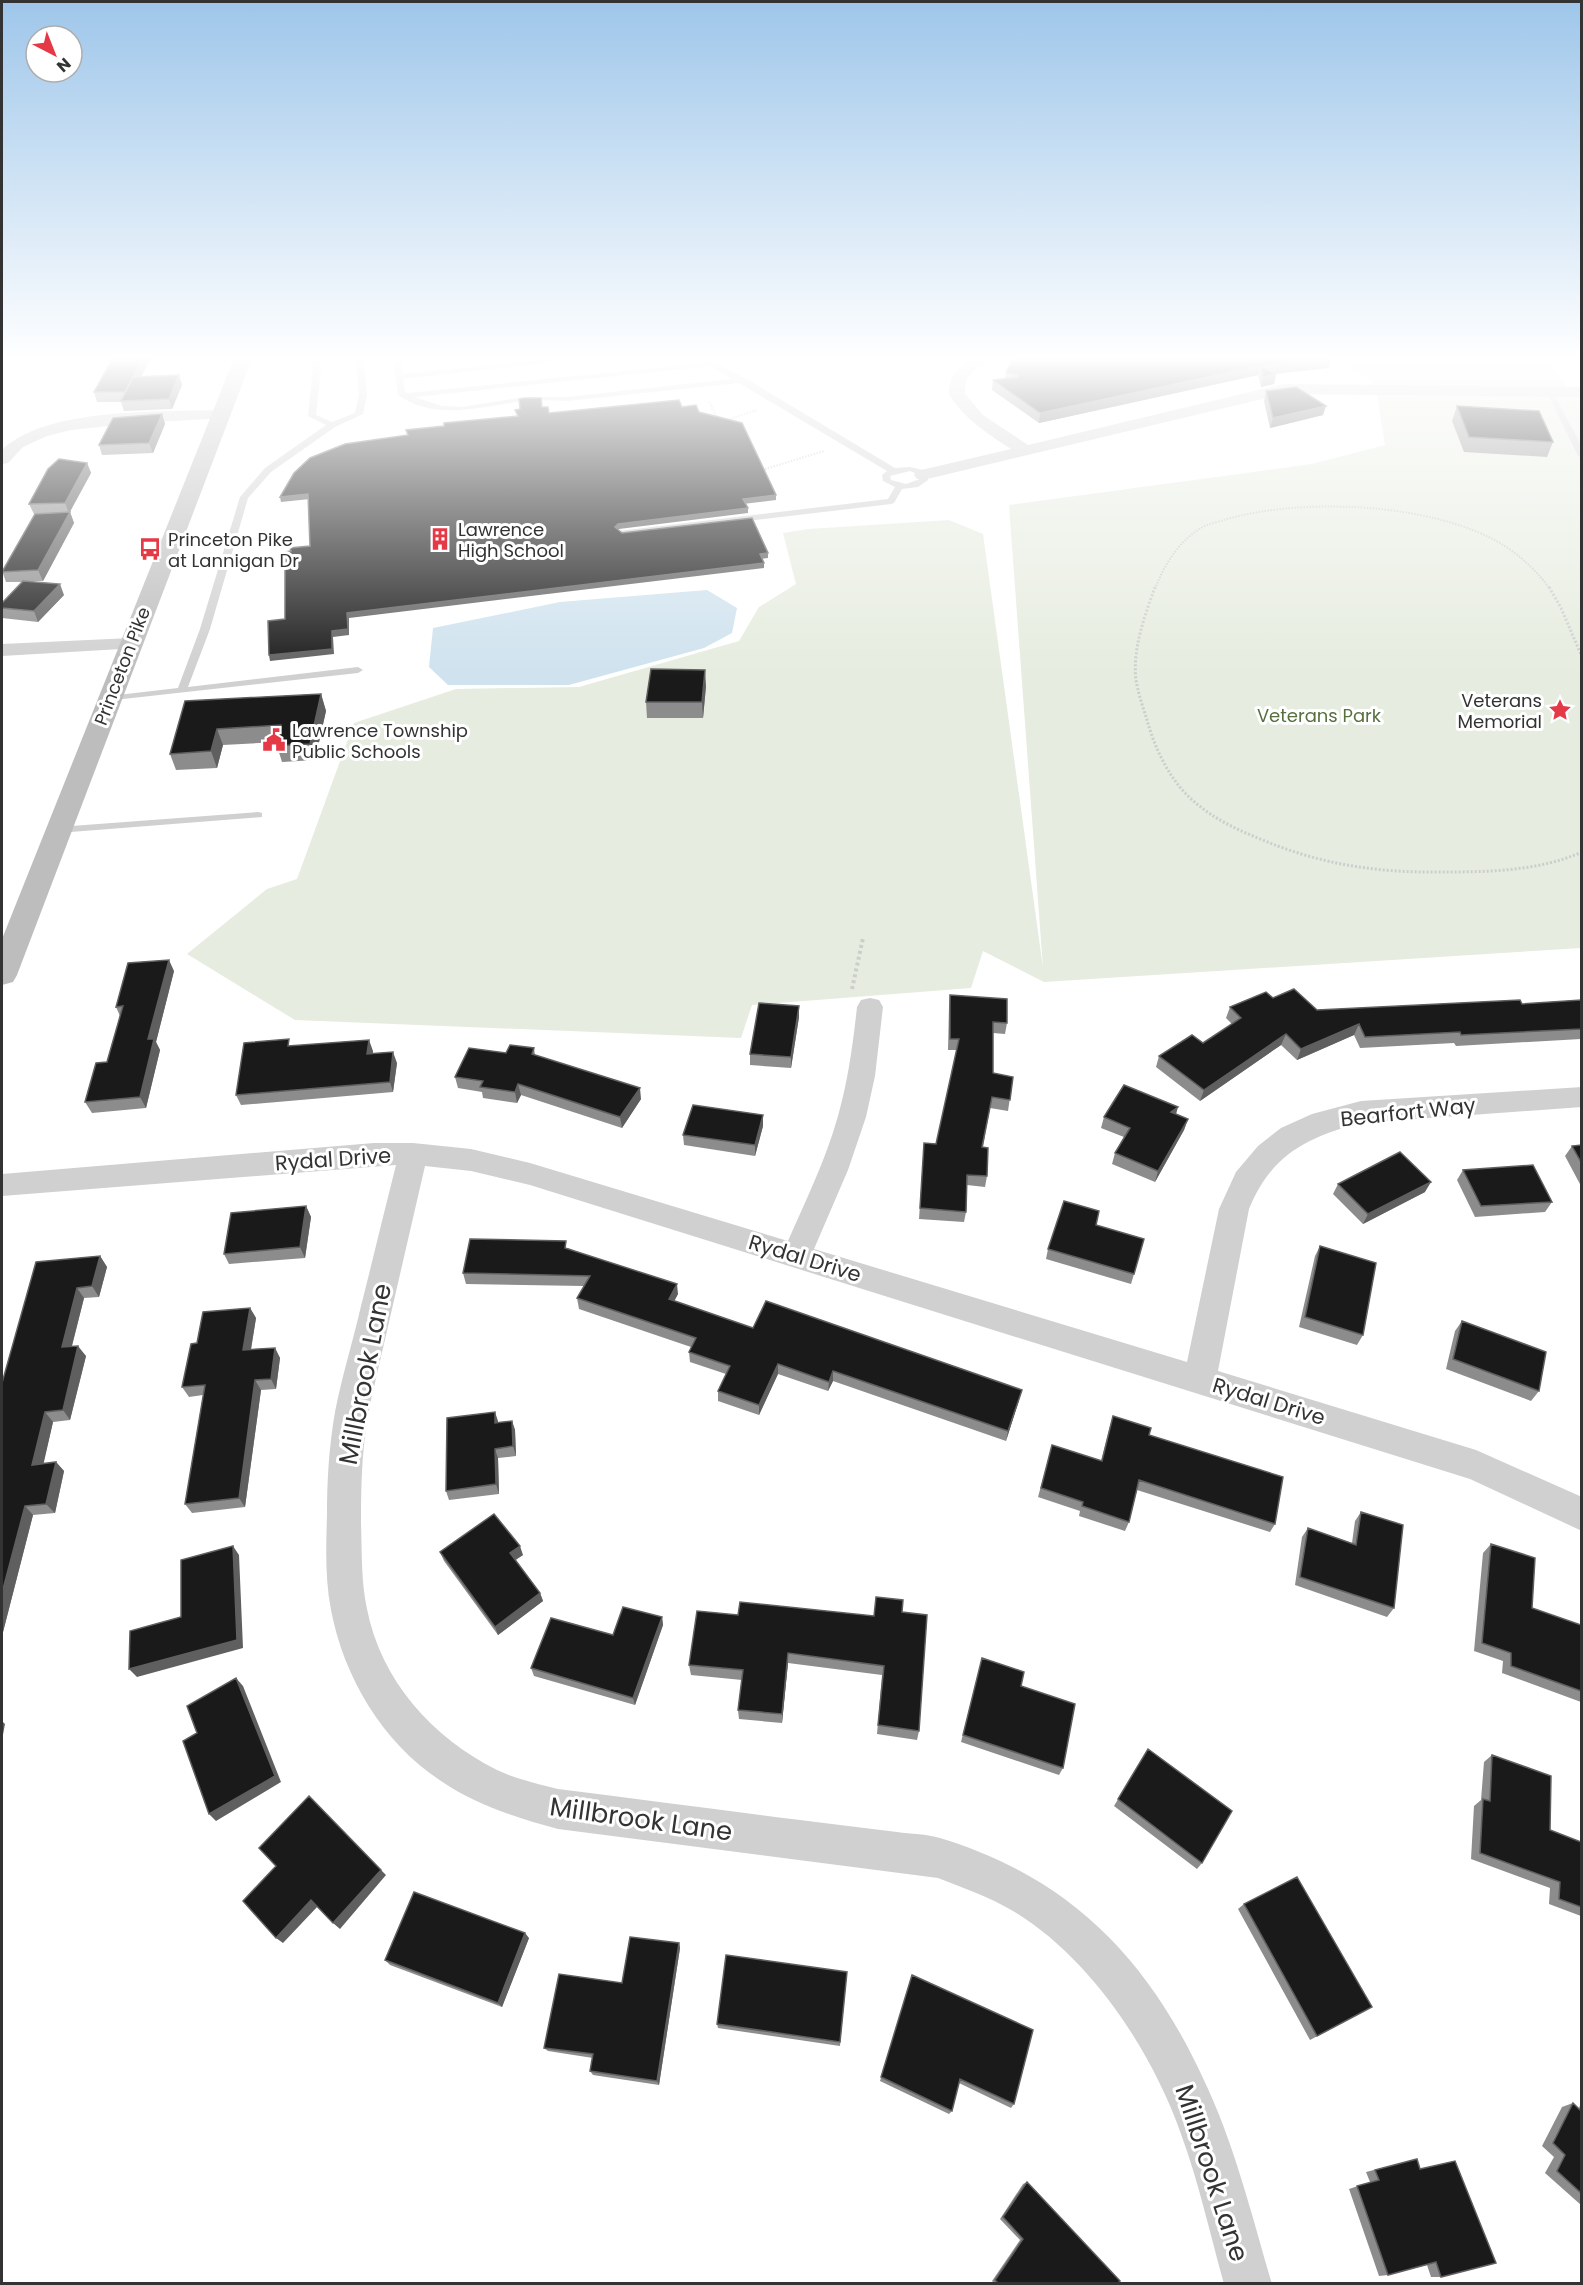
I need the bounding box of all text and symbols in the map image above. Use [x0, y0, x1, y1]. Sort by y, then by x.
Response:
north arrow [24, 24, 84, 84]
text: N [52, 52, 76, 77]
place label: Lawrence High School [458, 517, 564, 563]
building icon: Lawrence High School [427, 526, 453, 552]
place label: Princeton Pike at Lannigan Dr [168, 527, 299, 573]
bus stop icon: Princeton Pike at Lannigan Dr [137, 536, 163, 562]
street label: Princeton Pike [88, 603, 156, 729]
place label: Veterans Memorial [1458, 688, 1542, 734]
place icon: Veterans Memorial [1547, 697, 1573, 723]
park label: Veterans Park [1257, 703, 1382, 728]
place label: Lawrence Township Public Schools [292, 718, 468, 764]
public building icon: Lawrence Township Public Schools [261, 727, 287, 753]
street label: Bearfort Way [1339, 1090, 1477, 1134]
street label: Rydal Drive [274, 1140, 392, 1178]
street label: Rydal Drive [745, 1227, 865, 1289]
street label: Millbrook Lane [330, 1280, 400, 1468]
street label: Rydal Drive [1209, 1370, 1329, 1432]
street label: Millbrook Lane [547, 1788, 735, 1850]
street label: Millbrook Lane [1166, 2080, 1258, 2266]

